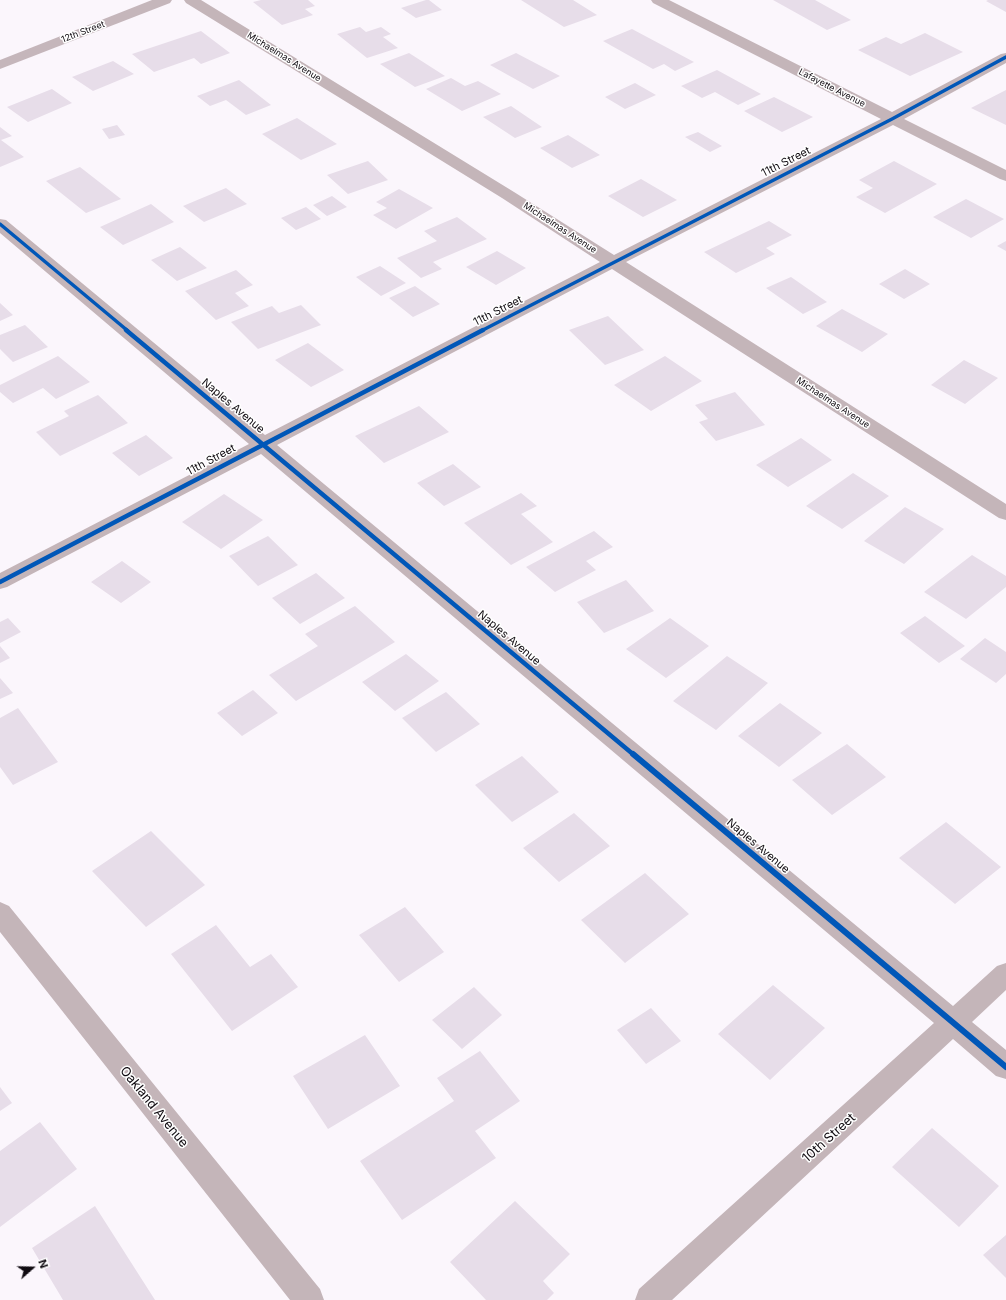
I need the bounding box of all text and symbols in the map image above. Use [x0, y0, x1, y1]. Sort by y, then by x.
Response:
street label: 12th Street [60, 19, 106, 45]
street label: Michaelmas Avenue [245, 30, 323, 84]
street label: Lafayette Avenue [797, 67, 867, 109]
street label: 11th Street [759, 144, 813, 180]
street label: Michaelmas Avenue [521, 200, 599, 256]
street label: 11th Street [471, 293, 525, 329]
street label: Michaelmas Avenue [794, 375, 872, 431]
street label: Naples Avenue [199, 376, 267, 436]
street label: 11th Street [184, 442, 238, 478]
street label: Naples Avenue [475, 608, 543, 668]
street label: Naples Avenue [724, 816, 792, 876]
street label: Oakland Avenue [117, 1063, 191, 1151]
street label: 10th Street [799, 1110, 859, 1166]
north arrow [12, 1248, 52, 1288]
text: N [35, 1258, 51, 1270]

